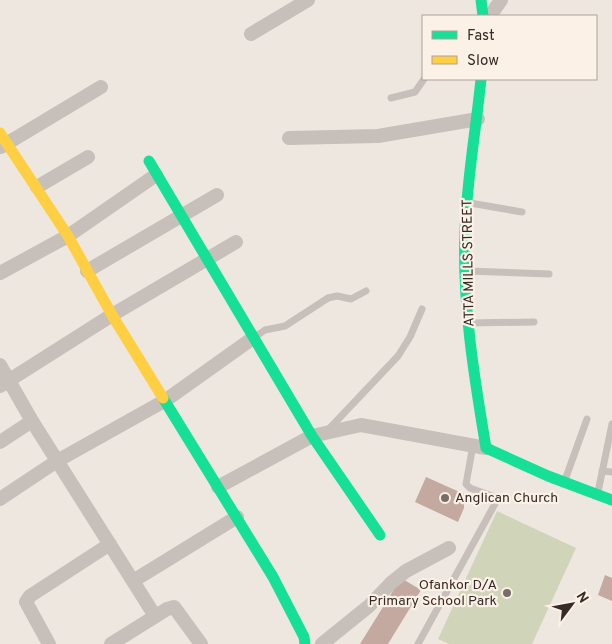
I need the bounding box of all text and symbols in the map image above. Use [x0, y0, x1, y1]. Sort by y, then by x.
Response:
legend [422, 15, 597, 80]
text: Fast [467, 27, 495, 46]
text: Slow [467, 52, 499, 71]
street label: ATTA MILLS STREET [459, 199, 479, 327]
place label: Anglican Church [455, 490, 558, 507]
marker: Anglican Church [439, 492, 451, 504]
place label: Ofankor D/A Primary School Park [369, 577, 497, 610]
north arrow [547, 579, 597, 629]
marker: Ofankor D/A Primary School Park [501, 587, 513, 599]
text: N [572, 589, 592, 607]

